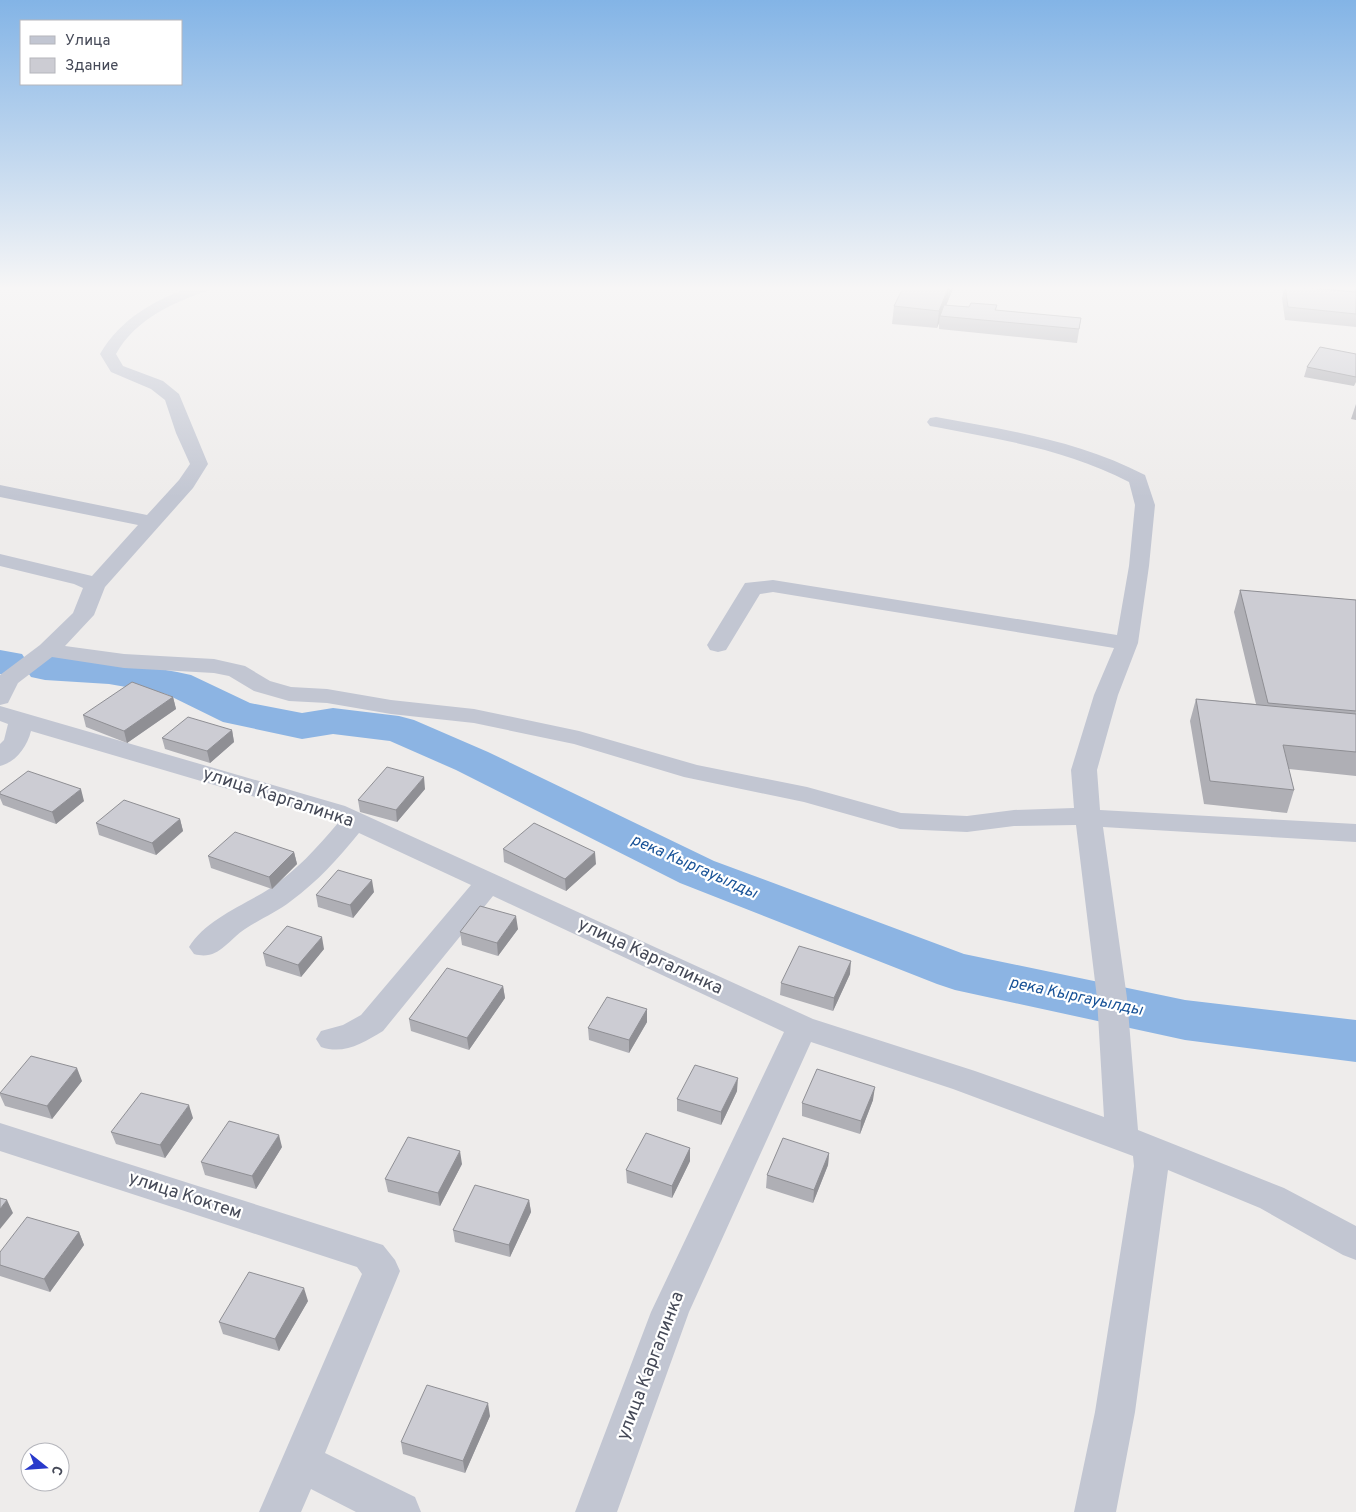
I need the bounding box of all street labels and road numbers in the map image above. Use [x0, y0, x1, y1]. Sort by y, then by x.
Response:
street label: улица Каргалинка [200, 763, 356, 833]
street label: улица Каргалинка [574, 913, 726, 1001]
street label: улица Коктем [125, 1167, 245, 1225]
street label: улица Каргалинка [612, 1288, 690, 1444]

